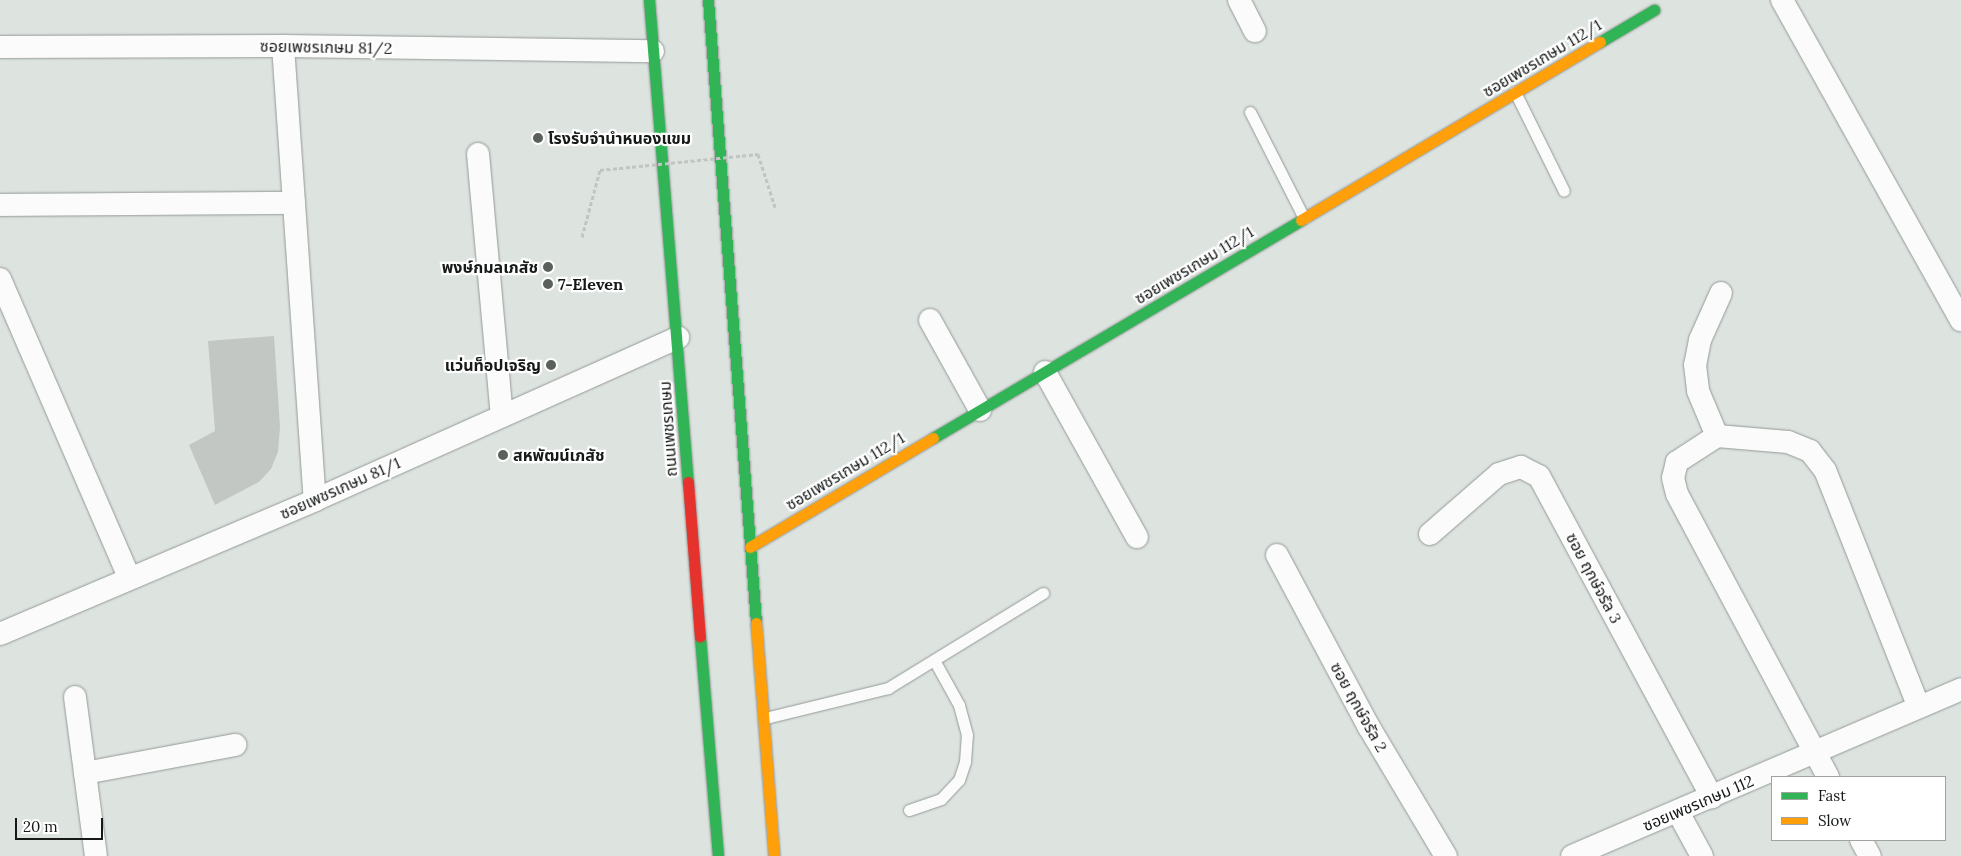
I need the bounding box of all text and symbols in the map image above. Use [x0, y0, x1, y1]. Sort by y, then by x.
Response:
street label: ซอยเพชรเกษม 112/1 [1479, 15, 1605, 101]
street label: ซอยเพชรเกษม 81/2 [260, 36, 392, 58]
place label: โรงรับจำนำหนองแขม [548, 128, 691, 148]
marker: โรงรับจำนำหนองแขม [532, 132, 544, 144]
street label: ซอยเพชรเกษม 112/1 [1131, 222, 1257, 308]
place label: พงษ์กมลเภสัช [442, 257, 538, 277]
marker: พงษ์กมลเภสัช [542, 261, 554, 273]
place label: 7-Eleven [558, 274, 623, 294]
marker: 7-Eleven [542, 278, 554, 290]
place label: แว่นท็อปเจริญ [445, 355, 541, 375]
marker: แว่นท็อปเจริญ [545, 359, 557, 371]
street label: ถนนเพชรเกษม [655, 381, 681, 477]
street label: ซอยเพชรเกษม 112/1 [782, 428, 908, 514]
place label: สหพัฒน์เภสัช [513, 445, 604, 465]
marker: สหพัฒน์เภสัช [497, 449, 509, 461]
street label: ซอยเพชรเกษม 81/1 [277, 453, 403, 523]
street label: ซอย ฤกษ์จรัล 3 [1562, 529, 1626, 627]
street label: ซอย ฤกษ์จรัล 2 [1326, 659, 1392, 755]
street label: ซอยเพชรเกษม 112 [1640, 771, 1756, 835]
legend [1771, 776, 1946, 841]
text: Fast [1818, 786, 1846, 805]
scale bar [18, 808, 105, 840]
text: Slow [1818, 811, 1851, 830]
text: 20 m [23, 817, 58, 836]

